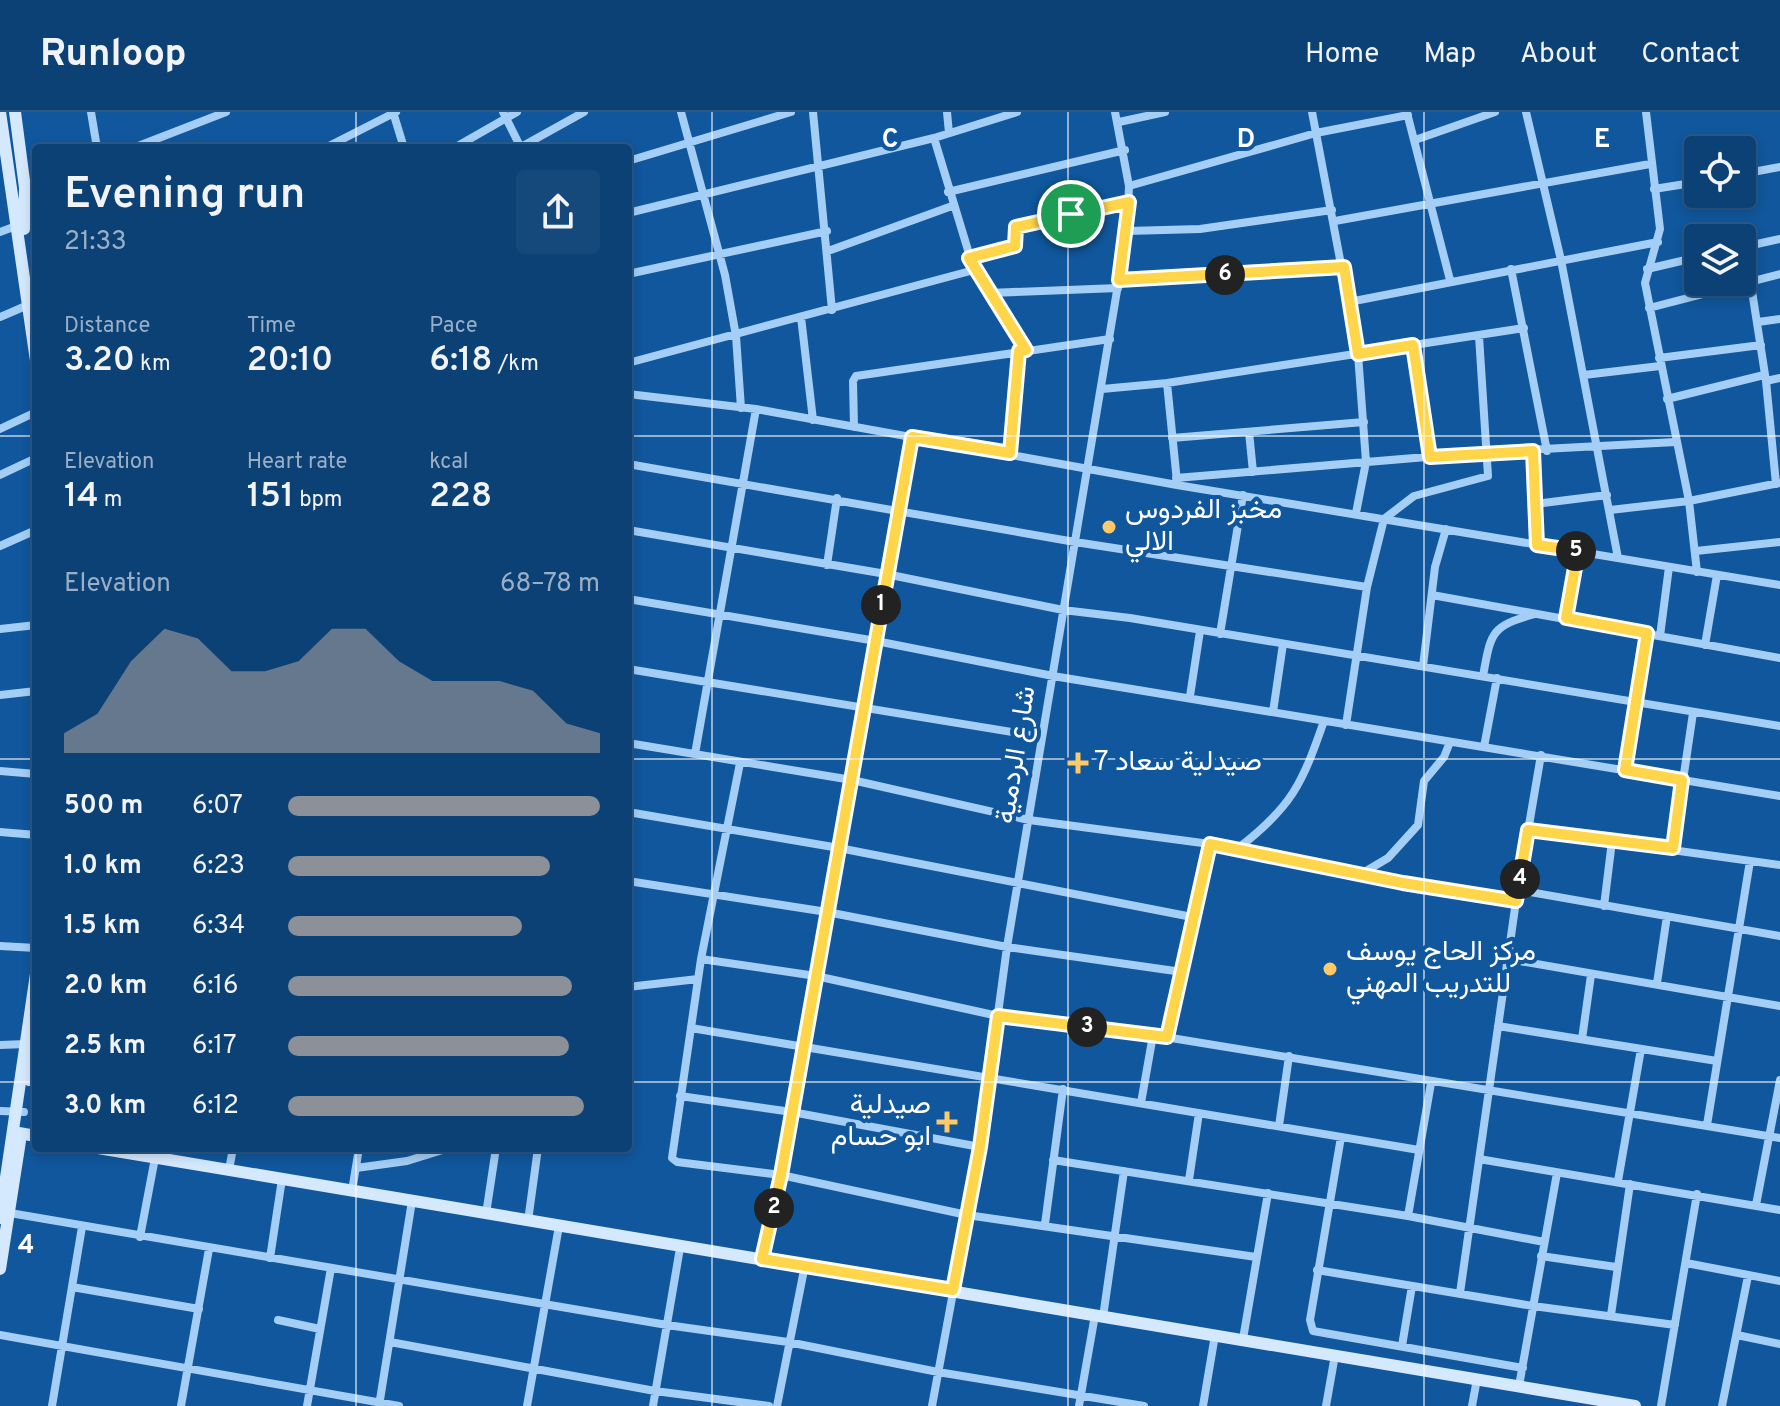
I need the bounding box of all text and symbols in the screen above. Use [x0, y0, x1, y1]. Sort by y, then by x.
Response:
text: Runloop [40, 31, 187, 80]
text: Home [1305, 37, 1379, 73]
text: Map [1423, 37, 1476, 73]
text: About [1520, 37, 1597, 73]
text: Contact [1641, 37, 1740, 73]
text: C [882, 124, 898, 157]
text: D [1237, 124, 1255, 157]
text: E [1594, 124, 1610, 157]
map controls [1684, 136, 1756, 296]
button: locate [1684, 136, 1756, 208]
text: Evening run [64, 168, 305, 224]
button: share [516, 170, 600, 254]
pin [1037, 180, 1105, 248]
icon: arrive [1049, 192, 1093, 236]
button: layers [1684, 224, 1756, 296]
text: 21:33 [64, 226, 127, 259]
pin: 6 [1205, 255, 1245, 295]
text: 6 [1218, 261, 1232, 288]
text: Distance [64, 313, 150, 340]
text: Time [247, 313, 296, 340]
text: Pace [429, 313, 478, 340]
text: 3.20 [64, 340, 135, 383]
text: 20:10 [247, 340, 333, 383]
text: 6:18 [429, 340, 493, 383]
text: km [135, 351, 171, 378]
text: /km [493, 351, 539, 378]
text: Elevation [64, 449, 154, 476]
text: Heart rate [247, 449, 347, 476]
text: kcal [429, 449, 468, 476]
text: 14 [64, 476, 99, 519]
text: 151 [247, 476, 294, 519]
text: 228 [429, 476, 492, 519]
text: m [99, 487, 123, 514]
text: bpm [294, 487, 343, 514]
place label: مخبز الفردوس الالي [1125, 493, 1282, 563]
marker: مخبز الفردوس الالي [1100, 518, 1118, 536]
pin: 5 [1556, 531, 1596, 571]
text: 5 [1569, 537, 1583, 564]
text: Elevation [64, 568, 171, 601]
text: 68–78 m [500, 568, 600, 601]
pin: 1 [861, 585, 901, 625]
text: 1 [877, 591, 885, 618]
street label: شارع الردمية [988, 683, 1046, 827]
place label: صيدلية سعاد 7 [1094, 745, 1262, 781]
marker: صيدلية سعاد 7 [1069, 754, 1087, 772]
text: 500 m [64, 790, 143, 823]
text: 6:07 [192, 790, 243, 823]
text: 1.0 km [64, 850, 142, 883]
text: 6:23 [192, 850, 245, 883]
pin: 4 [1500, 859, 1540, 899]
text: 4 [1513, 865, 1527, 892]
text: 1.5 km [64, 910, 141, 943]
text: 6:34 [192, 910, 245, 943]
place label: مركز الحاج يوسف للتدريب المهني [1346, 935, 1536, 1005]
marker: مركز الحاج يوسف للتدريب المهني [1321, 960, 1339, 978]
text: 2.0 km [64, 970, 147, 1003]
text: 6:16 [192, 970, 239, 1003]
pin: 3 [1067, 1007, 1107, 1047]
text: 3 [1080, 1013, 1094, 1040]
text: 2.5 km [64, 1030, 146, 1063]
text: 6:17 [192, 1030, 237, 1063]
place label: صيدلية ابو حسام [831, 1088, 931, 1156]
text: 3.0 km [64, 1090, 146, 1123]
text: 6:12 [192, 1090, 239, 1123]
marker: صيدلية ابو حسام [938, 1113, 956, 1131]
pin: 2 [754, 1188, 794, 1228]
text: 2 [767, 1194, 781, 1221]
text: 4 [18, 1230, 34, 1263]

